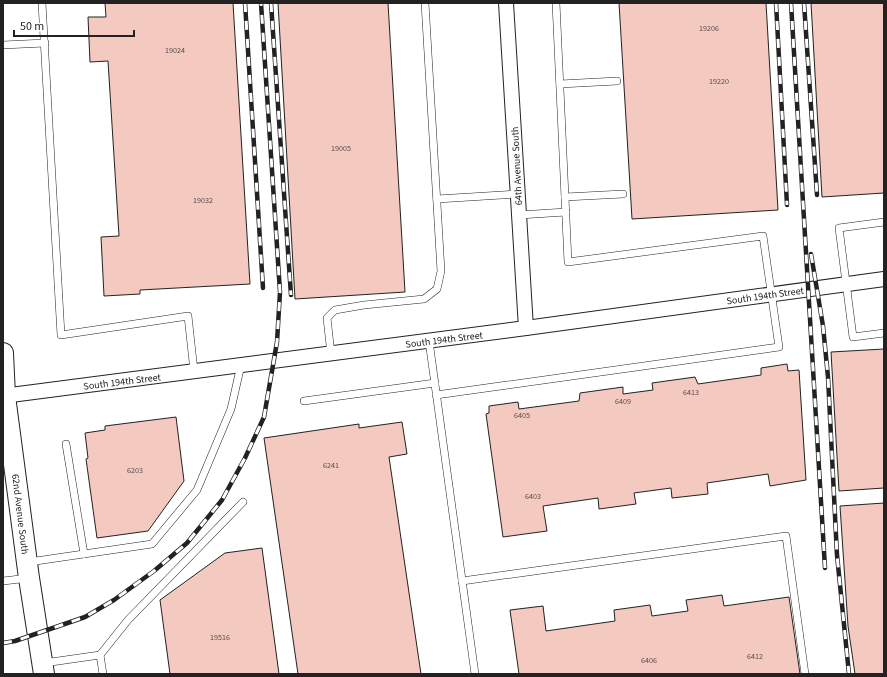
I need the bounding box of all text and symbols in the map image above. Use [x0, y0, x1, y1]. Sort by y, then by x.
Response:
scale bar [14, 12, 134, 38]
text: 50 m [20, 18, 44, 35]
house number: 19206 [699, 23, 719, 34]
house number: 19024 [165, 45, 185, 56]
house number: 19220 [709, 76, 729, 87]
street label: 64th Avenue South [508, 126, 526, 206]
house number: 19005 [331, 143, 351, 154]
house number: 19032 [193, 195, 213, 206]
street label: South 194th Street [726, 284, 805, 308]
street label: South 194th Street [405, 328, 484, 352]
street label: South 194th Street [83, 370, 162, 394]
house number: 6413 [683, 387, 699, 398]
house number: 6409 [615, 396, 631, 407]
house number: 6405 [514, 410, 530, 421]
house number: 6241 [323, 460, 339, 471]
house number: 6203 [127, 465, 143, 476]
street label: 62nd Avenue South [8, 473, 32, 555]
house number: 6403 [525, 491, 541, 502]
house number: 19516 [210, 632, 230, 643]
house number: 6412 [747, 651, 763, 662]
house number: 6406 [641, 655, 657, 666]

